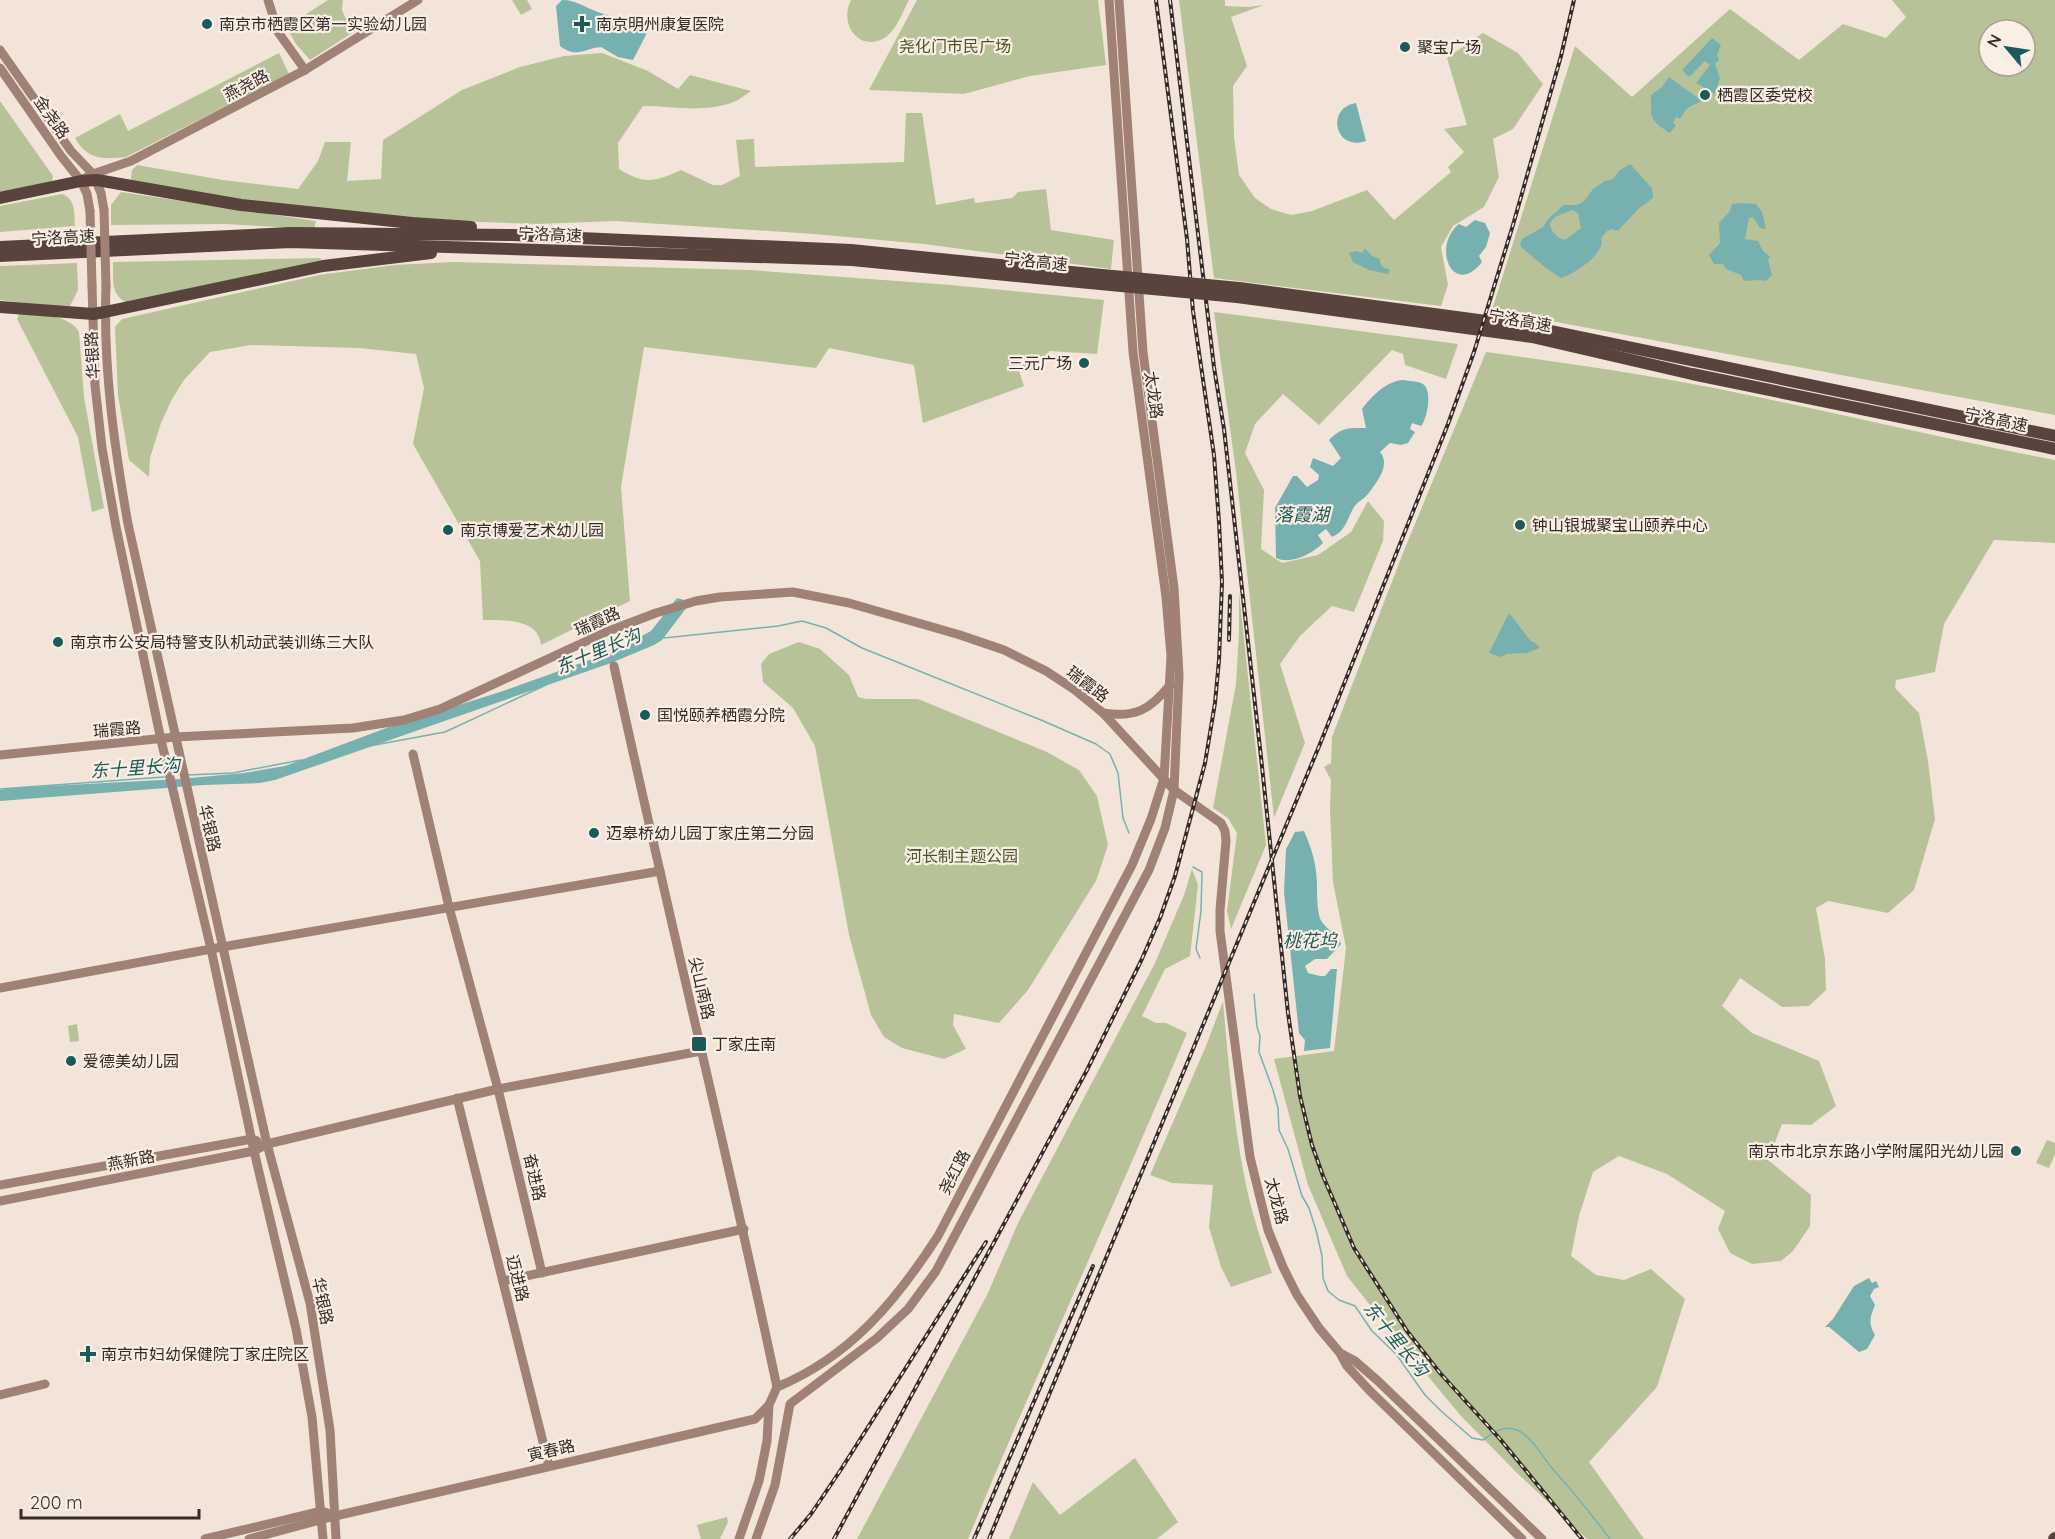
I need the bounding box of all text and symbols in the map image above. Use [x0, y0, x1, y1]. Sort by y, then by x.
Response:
place label: 南京市栖霞区第一实验幼儿园 [219, 14, 427, 34]
place label: 南京明州康复医院 [596, 14, 724, 34]
marker: 南京明州康复医院 [573, 15, 591, 33]
marker: 南京市栖霞区第一实验幼儿园 [200, 17, 214, 31]
north arrow [1977, 18, 2037, 78]
text: N [1982, 31, 2005, 51]
park label: 尧化门市民广场 [899, 36, 1011, 56]
place label: 聚宝广场 [1417, 37, 1481, 57]
marker: 聚宝广场 [1398, 40, 1412, 54]
street label: 燕尧路 [220, 65, 272, 105]
place label: 栖霞区委党校 [1717, 85, 1813, 105]
marker: 栖霞区委党校 [1698, 88, 1712, 102]
street label: 金尧路 [30, 92, 74, 142]
street label: 宁洛高速 [518, 222, 582, 246]
street label: 宁洛高速 [31, 225, 95, 249]
street label: 宁洛高速 [1003, 248, 1069, 274]
street label: 宁洛高速 [1487, 305, 1553, 335]
street label: 华银路 [81, 331, 103, 379]
place label: 三元广场 [1008, 353, 1072, 373]
marker: 三元广场 [1077, 356, 1091, 370]
street label: 太龙路 [1141, 370, 1167, 420]
street label: 宁洛高速 [1963, 403, 2029, 435]
water label: 落霞湖 [1275, 503, 1332, 526]
place label: 钟山银城聚宝山颐养中心 [1532, 515, 1708, 535]
marker: 钟山银城聚宝山颐养中心 [1513, 518, 1527, 532]
place label: 南京博爱艺术幼儿园 [460, 520, 604, 540]
marker: 南京博爱艺术幼儿园 [441, 523, 455, 537]
street label: 瑞霞路 [571, 602, 623, 640]
water label: 东十里长沟 [552, 622, 646, 679]
place label: 南京市公安局特警支队机动武装训练三大队 [70, 632, 374, 652]
marker: 南京市公安局特警支队机动武装训练三大队 [51, 635, 65, 649]
street label: 瑞霞路 [1063, 662, 1113, 706]
place label: 国悦颐养栖霞分院 [657, 705, 785, 725]
marker: 国悦颐养栖霞分院 [638, 708, 652, 722]
street label: 瑞霞路 [92, 717, 142, 741]
water label: 东十里长沟 [89, 753, 183, 783]
street label: 华银路 [195, 802, 225, 854]
place label: 迈皋桥幼儿园丁家庄第二分园 [606, 823, 814, 843]
marker: 迈皋桥幼儿园丁家庄第二分园 [587, 826, 601, 840]
park label: 河长制主题公园 [906, 846, 1018, 866]
water label: 桃花坞 [1283, 929, 1339, 952]
street label: 尖山南路 [685, 955, 719, 1021]
place label: 丁家庄南 [712, 1034, 776, 1054]
marker: 丁家庄南 [690, 1035, 708, 1053]
place label: 爱德美幼儿园 [83, 1051, 179, 1071]
marker: 爱德美幼儿园 [64, 1054, 78, 1068]
place label: 南京市北京东路小学附属阳光幼儿园 [1748, 1141, 2004, 1161]
marker: 南京市北京东路小学附属阳光幼儿园 [2009, 1144, 2023, 1158]
street label: 燕新路 [106, 1146, 156, 1174]
street label: 尧红路 [934, 1146, 974, 1198]
street label: 奋进路 [520, 1151, 550, 1203]
street label: 太龙路 [1261, 1175, 1293, 1227]
street label: 迈进路 [502, 1252, 534, 1304]
street label: 华银路 [308, 1275, 338, 1327]
water label: 东十里长沟 [1359, 1297, 1435, 1383]
place label: 南京市妇幼保健院丁家庄院区 [101, 1344, 309, 1364]
marker: 南京市妇幼保健院丁家庄院区 [79, 1345, 97, 1363]
street label: 寅春路 [525, 1435, 577, 1465]
scale bar [21, 1482, 200, 1520]
text: 200 m [30, 1491, 83, 1514]

